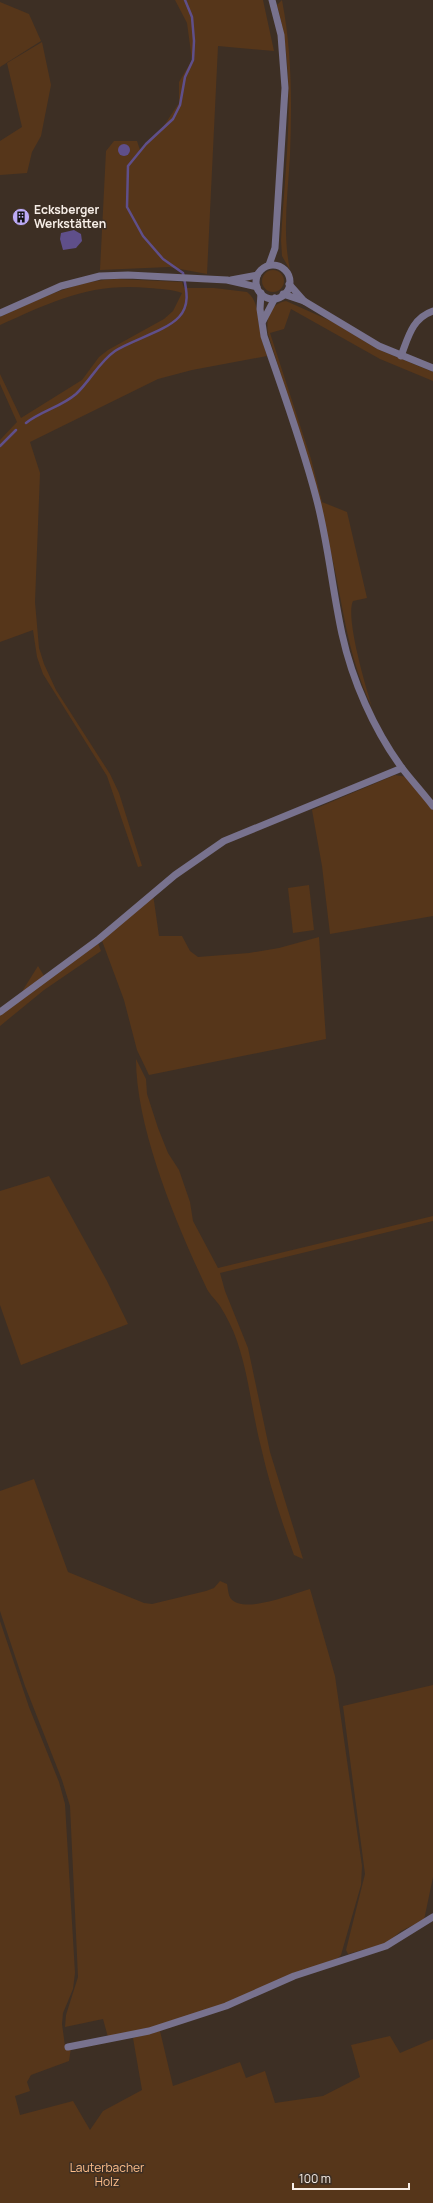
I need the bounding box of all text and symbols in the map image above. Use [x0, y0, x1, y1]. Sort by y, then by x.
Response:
place label: Ecksberger Werkstätten [34, 201, 106, 232]
building icon: Ecksberger Werkstätten [11, 207, 31, 227]
park label: Lauterbacher Holz [70, 2159, 145, 2190]
scale bar [293, 2165, 409, 2191]
text: 100 m [299, 2170, 331, 2187]

